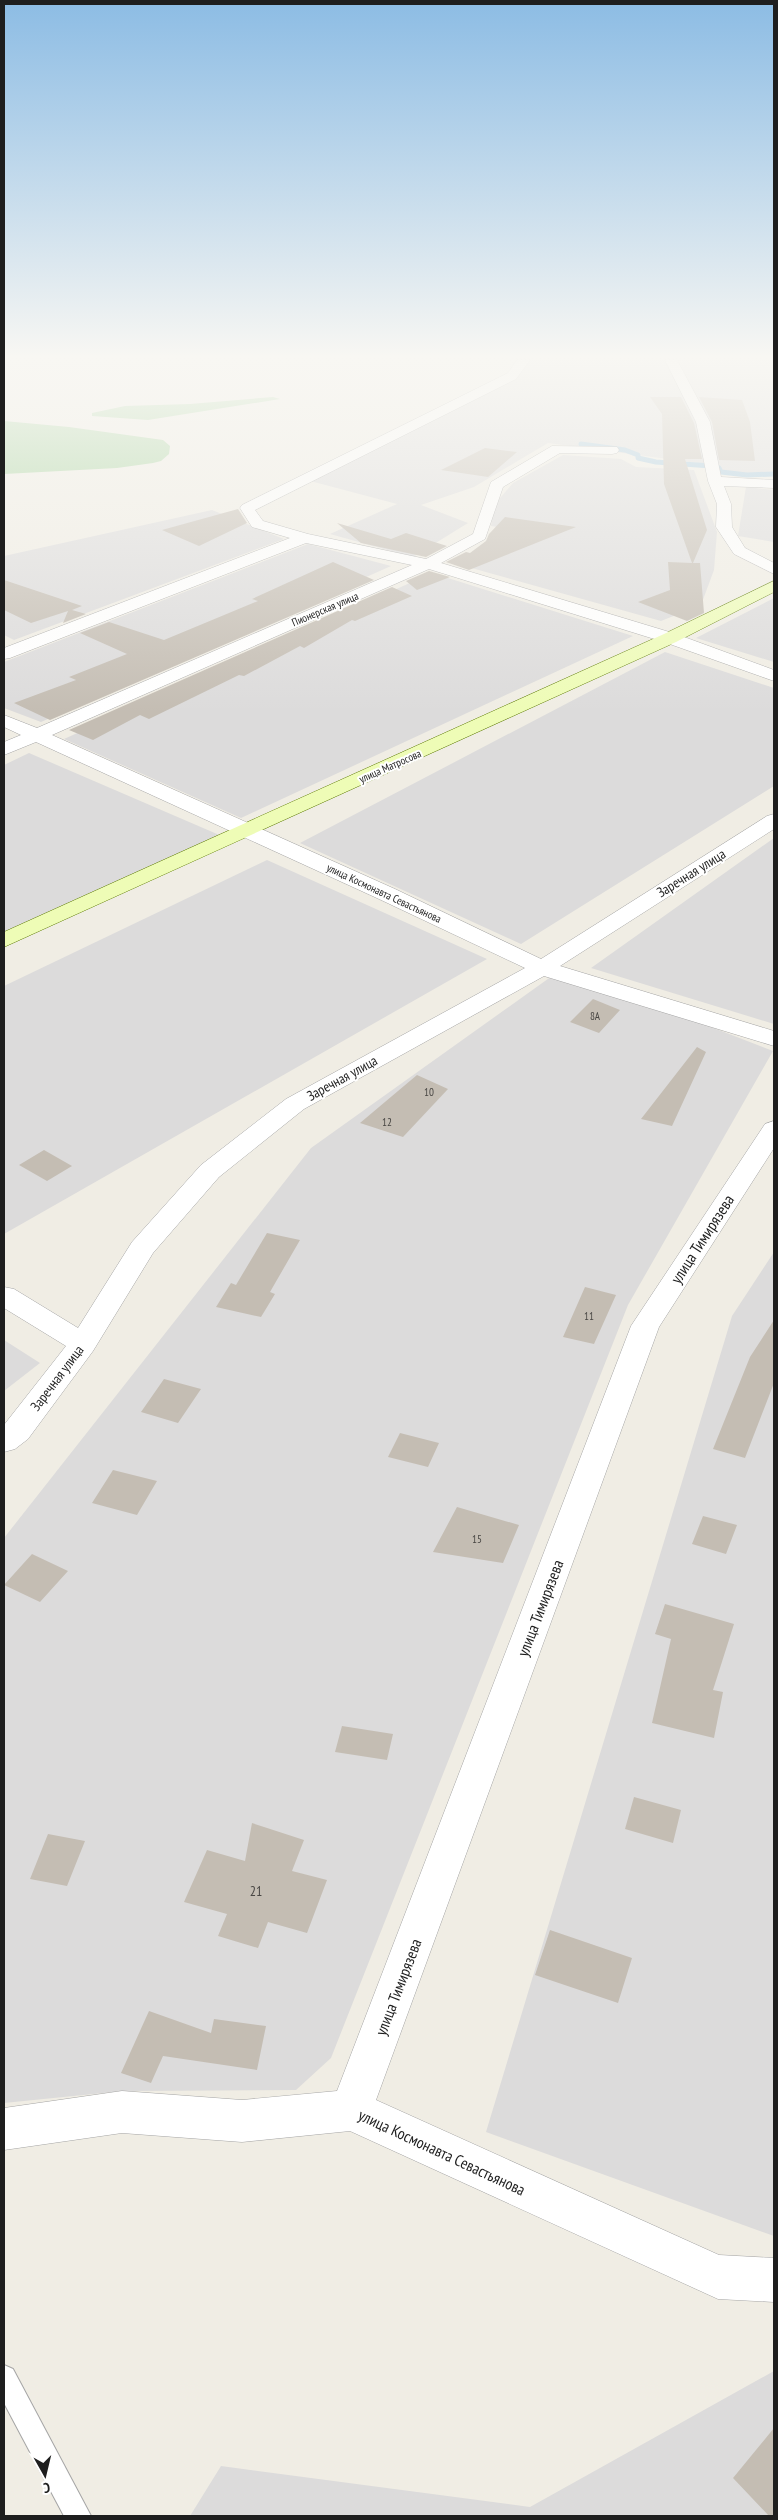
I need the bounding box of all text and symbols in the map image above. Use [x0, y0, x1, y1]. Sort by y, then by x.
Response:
street label: Пионерская улица [290, 589, 360, 629]
street label: улица Матросова [357, 746, 423, 786]
street label: Заречная улица [653, 845, 729, 901]
street label: улица Космонавта Севастьянова [324, 860, 444, 926]
house number: 8А [590, 1009, 601, 1023]
street label: Заречная улица [304, 1051, 380, 1105]
house number: 10 [424, 1085, 434, 1099]
house number: 12 [382, 1115, 392, 1129]
street label: улица Тимирязева [666, 1191, 738, 1287]
house number: 11 [584, 1309, 594, 1323]
street label: Заречная улица [26, 1342, 88, 1414]
house number: 15 [472, 1532, 482, 1546]
street label: улица Тимирязева [512, 1557, 568, 1659]
house number: 21 [250, 1882, 262, 1900]
street label: улица Тимирязева [370, 1936, 426, 2038]
street label: улица Космонавта Севастьянова [355, 2105, 529, 2199]
north arrow [20, 2450, 70, 2500]
text: С [42, 2479, 51, 2497]

